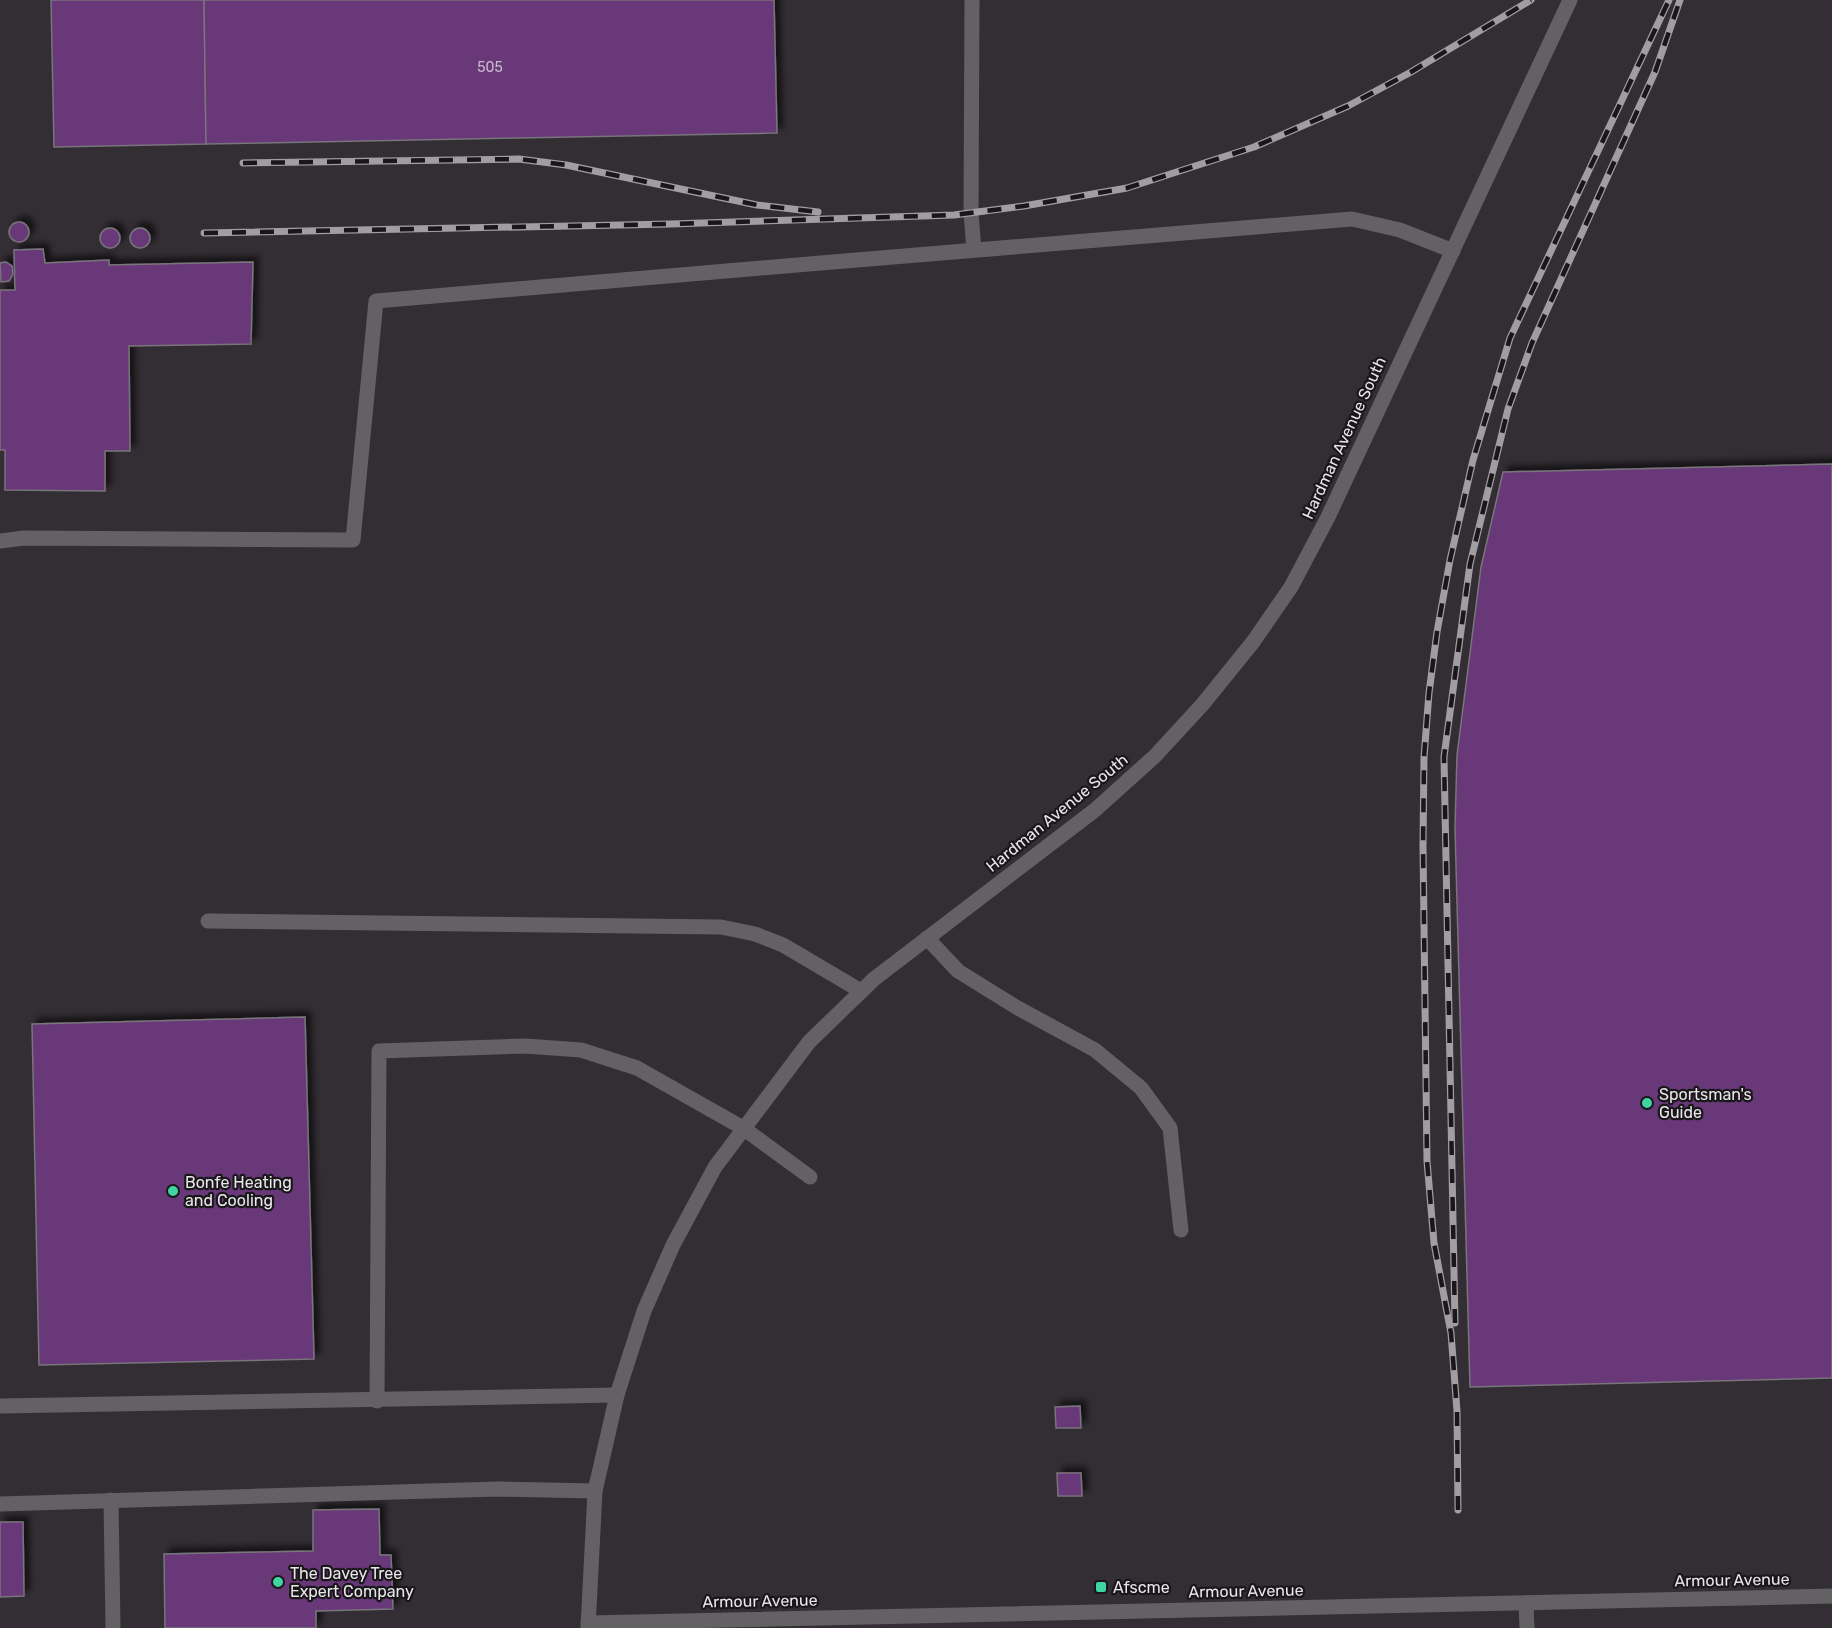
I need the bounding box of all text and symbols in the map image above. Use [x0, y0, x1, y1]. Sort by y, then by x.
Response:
house number: 505 [477, 59, 503, 76]
street label: Hardman Avenue South [1298, 354, 1390, 522]
street label: Hardman Avenue South [982, 750, 1132, 876]
place label: Sportsman's Guide [1659, 1085, 1752, 1122]
marker: Sportsman's Guide [1640, 1096, 1654, 1110]
place label: Bonfe Heating and Cooling [185, 1173, 292, 1210]
marker: Bonfe Heating and Cooling [166, 1184, 180, 1198]
place label: The Davey Tree Expert Company [290, 1564, 414, 1601]
street label: Armour Avenue [1674, 1569, 1790, 1591]
marker: The Davey Tree Expert Company [271, 1575, 285, 1589]
place label: Afscme [1113, 1578, 1170, 1597]
marker: Afscme [1094, 1580, 1108, 1594]
street label: Armour Avenue [1188, 1580, 1304, 1602]
street label: Armour Avenue [702, 1590, 818, 1612]

